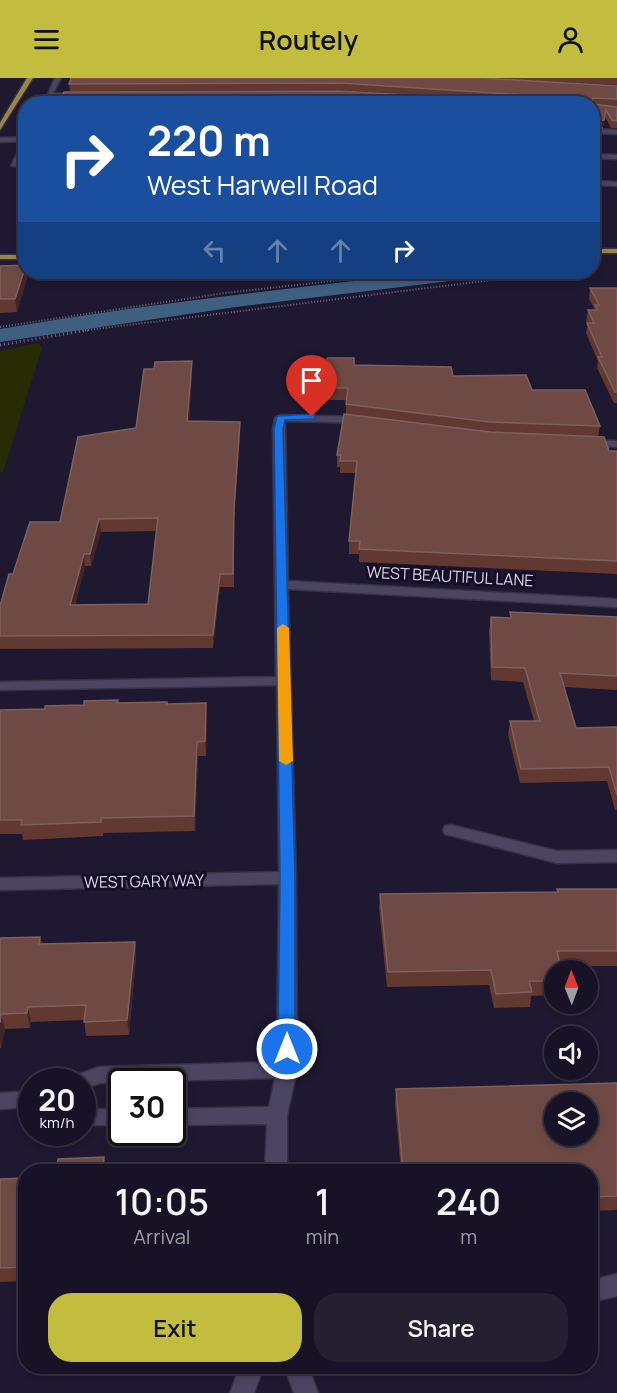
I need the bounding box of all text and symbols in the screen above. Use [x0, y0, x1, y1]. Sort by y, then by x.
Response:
text: Routely [259, 21, 358, 58]
icon: menu [30, 23, 63, 56]
icon: person [554, 23, 587, 56]
text: 220 m [147, 111, 271, 169]
icon: right [48, 120, 126, 198]
text: West Harwell Road [147, 166, 378, 203]
icon: left [198, 234, 231, 267]
icon: ahead [261, 234, 294, 267]
icon: ahead [324, 234, 357, 267]
icon: right [387, 234, 420, 267]
pin [286, 355, 337, 417]
icon: arrive [295, 364, 328, 397]
street label: WEST BEAUTIFUL LANE [366, 561, 534, 591]
street label: WEST GARY WAY [84, 869, 204, 893]
north arrow [544, 960, 598, 1014]
map controls [544, 960, 598, 1146]
position arrow [255, 1017, 319, 1081]
button: sound [544, 1026, 598, 1080]
speed limit sign: 30 [108, 1068, 186, 1146]
text: 20 [38, 1079, 76, 1120]
button: layers [544, 1092, 598, 1146]
text: km/h [40, 1112, 74, 1133]
text: 10:05 [115, 1177, 209, 1226]
text: 1 [315, 1177, 330, 1226]
text: 240 [436, 1177, 501, 1226]
text: Arrival [133, 1223, 190, 1250]
text: min [306, 1223, 339, 1250]
text: m [460, 1223, 477, 1250]
button: Exit [48, 1293, 302, 1362]
button: Share [314, 1293, 568, 1362]

